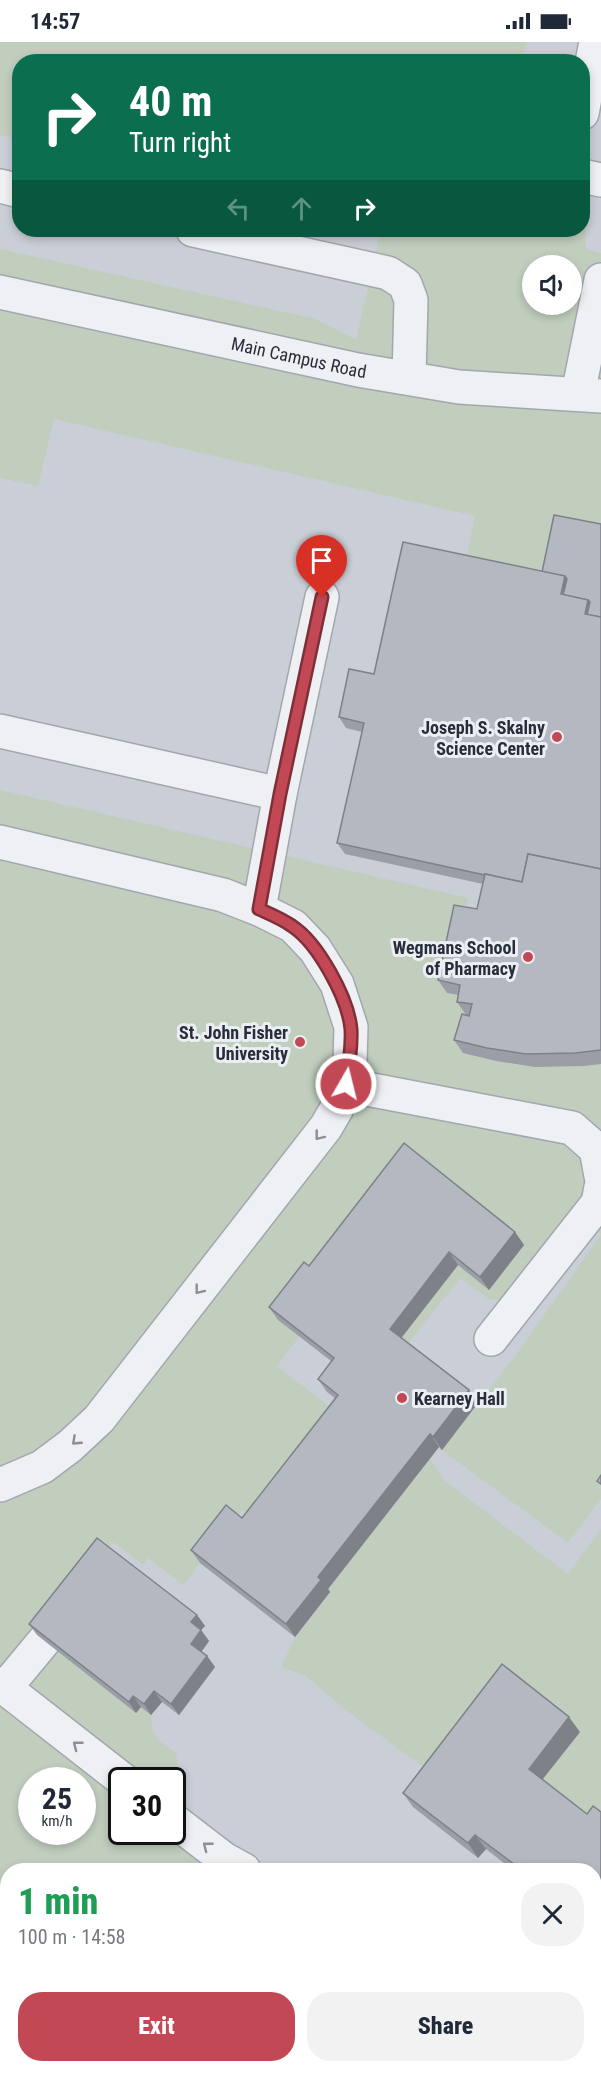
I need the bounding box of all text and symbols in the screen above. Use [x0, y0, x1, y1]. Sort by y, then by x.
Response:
text: 14:57 [30, 9, 81, 34]
text: 40 m [129, 77, 212, 126]
icon: right [30, 78, 108, 156]
text: Turn right [129, 127, 231, 159]
icon: left [222, 192, 255, 225]
icon: ahead [285, 192, 318, 225]
icon: right [348, 192, 381, 225]
map controls [522, 255, 582, 315]
button: sound [522, 255, 582, 315]
street label: Main Campus Road [229, 332, 368, 382]
pin [296, 535, 347, 597]
icon: arrive [305, 544, 338, 577]
place label: Joseph S. Skalny Science Center [421, 717, 545, 759]
marker: Joseph S. Skalny Science Center [550, 730, 564, 744]
place label: Wegmans School of Pharmacy [393, 937, 516, 979]
marker: Wegmans School of Pharmacy [521, 950, 535, 964]
place label: St. John Fisher University [179, 1022, 288, 1064]
marker: St. John Fisher University [293, 1035, 307, 1049]
position arrow [314, 1052, 378, 1116]
one-way arrow [315, 1129, 326, 1140]
one-way arrow [196, 1283, 207, 1294]
place label: Kearney Hall [414, 1388, 505, 1409]
marker: Kearney Hall [395, 1391, 409, 1405]
one-way arrow [72, 1433, 83, 1444]
one-way arrow [73, 1741, 84, 1752]
speed limit sign: 30 [108, 1767, 186, 1845]
text: 25 [42, 1781, 72, 1816]
text: km/h [42, 1812, 72, 1830]
one-way arrow [203, 1842, 214, 1853]
text: 1 min [18, 1881, 98, 1923]
button: close [521, 1883, 584, 1946]
text: 100 m · 14:58 [18, 1925, 125, 1949]
button: Exit [18, 1992, 295, 2061]
button: Share [307, 1992, 584, 2061]

